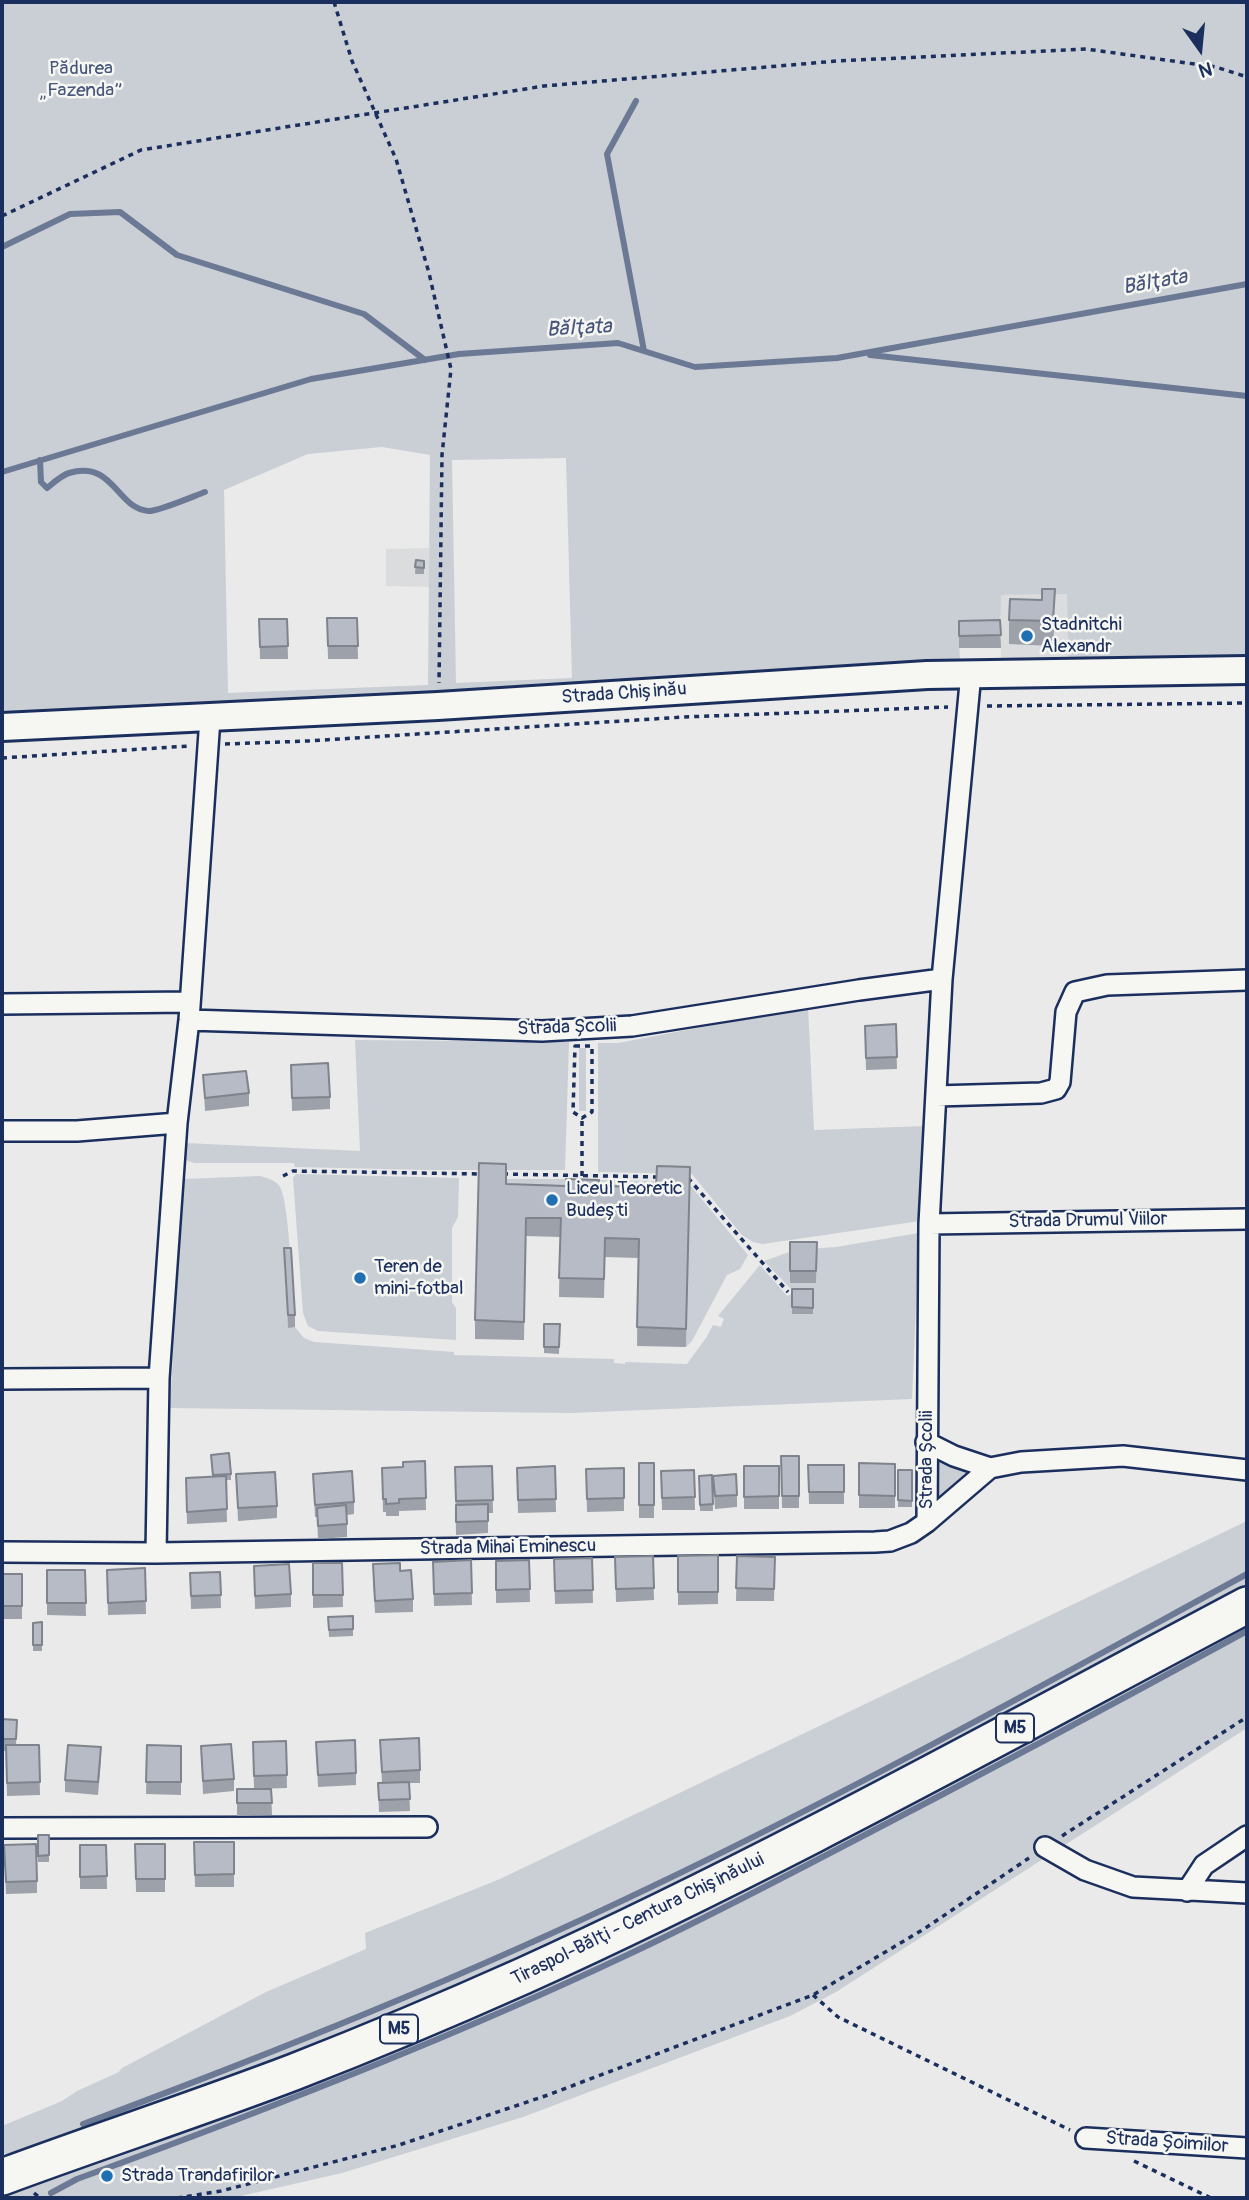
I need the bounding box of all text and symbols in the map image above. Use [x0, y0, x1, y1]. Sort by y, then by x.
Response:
north arrow [1165, 14, 1235, 84]
text: N [1196, 56, 1215, 83]
park label: Pădurea „Fazenda” [40, 58, 122, 102]
water label: Bălţata [1121, 265, 1189, 301]
water label: Bălţata [546, 315, 612, 343]
place label: Stadnitchi Alexandr [1041, 614, 1122, 658]
marker: Stadnitchi Alexandr [1019, 628, 1035, 644]
street label: Strada Chișinău [561, 678, 687, 710]
street label: Strada Școlii [517, 1015, 617, 1041]
place label: Liceul Teoretic Budești [566, 1178, 683, 1222]
marker: Liceul Teoretic Budești [544, 1192, 560, 1208]
street label: Strada Drumul Viilor [1008, 1208, 1168, 1234]
place label: Teren de mini-fotbal [374, 1256, 463, 1300]
marker: Teren de mini-fotbal [352, 1270, 368, 1286]
street label: Strada Școlii [916, 1410, 938, 1510]
street label: Strada Mihai Eminescu [419, 1535, 597, 1561]
road number: M5 [996, 1714, 1034, 1742]
street label: Tiraspol-Bălţi - Centura Chișinăului [508, 1849, 768, 1991]
road number: M5 [380, 2014, 418, 2043]
street label: Strada Șoimilor [1105, 2127, 1229, 2159]
place label: Strada Trandafirilor [121, 2165, 274, 2187]
marker: Strada Trandafirilor [99, 2168, 115, 2184]

